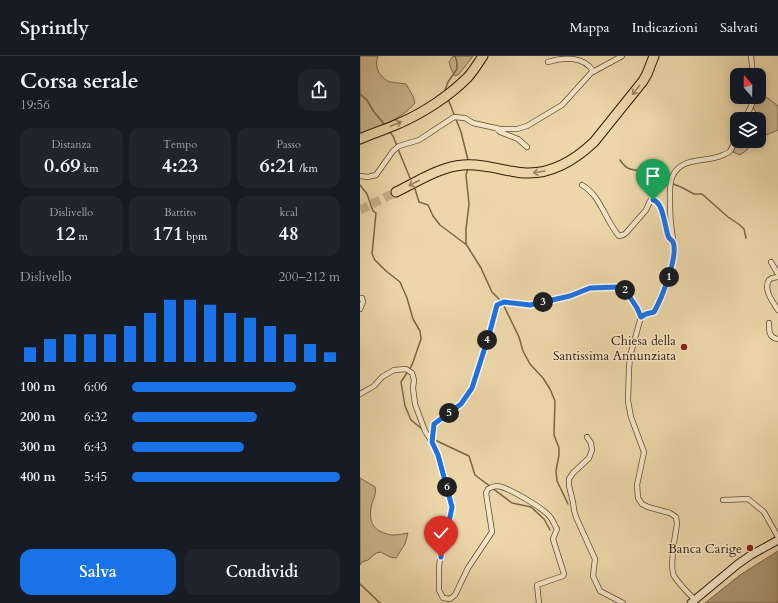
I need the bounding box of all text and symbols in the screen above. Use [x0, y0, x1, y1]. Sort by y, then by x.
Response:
text: Sprintly [20, 15, 89, 41]
text: Mappa [569, 18, 610, 37]
text: Indicazioni [632, 18, 698, 37]
text: Salvati [720, 18, 758, 37]
text: Corsa serale [20, 66, 139, 96]
north arrow [730, 68, 766, 104]
map controls [730, 68, 766, 148]
button: share [298, 69, 340, 111]
one-way arrow [631, 85, 640, 95]
text: 19:56 [20, 96, 50, 114]
button: layers [730, 112, 766, 148]
one-way arrow [390, 120, 402, 128]
text: Distanza [51, 137, 91, 152]
text: Tempo [163, 137, 197, 152]
text: Passo [276, 137, 301, 152]
text: 0.69 [44, 152, 81, 179]
text: 4:23 [162, 152, 198, 179]
text: 6:21 [260, 152, 296, 179]
pin [636, 159, 670, 200]
text: km [81, 161, 99, 176]
text: /km [296, 161, 318, 176]
icon: arrive [642, 165, 664, 187]
one-way arrow [533, 168, 546, 176]
one-way arrow [408, 180, 420, 187]
text: Dislivello [49, 205, 93, 220]
text: Battito [164, 205, 196, 220]
text: kcal [279, 205, 298, 220]
text: 12 [55, 220, 75, 247]
text: 171 [153, 220, 183, 247]
text: 48 [278, 220, 299, 247]
text: m [75, 229, 88, 244]
text: bpm [183, 229, 207, 244]
pin: 1 [659, 267, 679, 287]
text: Dislivello [20, 268, 72, 286]
text: 200–212 m [278, 268, 340, 286]
text: 1 [666, 269, 672, 284]
pin: 2 [615, 280, 635, 300]
text: 2 [622, 282, 628, 297]
pin: 3 [533, 292, 553, 312]
text: 3 [540, 294, 546, 309]
pin: 4 [477, 330, 497, 350]
text: 4 [484, 332, 490, 347]
place label: Chiesa della Santissima Annunziata [553, 332, 676, 365]
marker: Chiesa della Santissima Annunziata [679, 342, 689, 352]
text: 100 m [20, 378, 55, 396]
text: 6:06 [84, 378, 107, 396]
pin: 5 [439, 403, 459, 423]
text: 5 [446, 405, 452, 420]
text: 200 m [20, 408, 55, 426]
text: 6:32 [84, 408, 107, 426]
text: 300 m [20, 438, 55, 456]
text: 6:43 [84, 438, 107, 456]
text: 400 m [20, 468, 55, 486]
text: 5:45 [84, 468, 107, 486]
pin: 6 [437, 477, 457, 497]
text: 6 [444, 479, 450, 494]
pin [424, 516, 458, 557]
icon: check [430, 522, 452, 544]
place label: Banca Carige [668, 540, 742, 558]
marker: Banca Carige [745, 543, 755, 553]
button: Salva [20, 549, 176, 595]
button: Condividi [184, 549, 340, 595]

